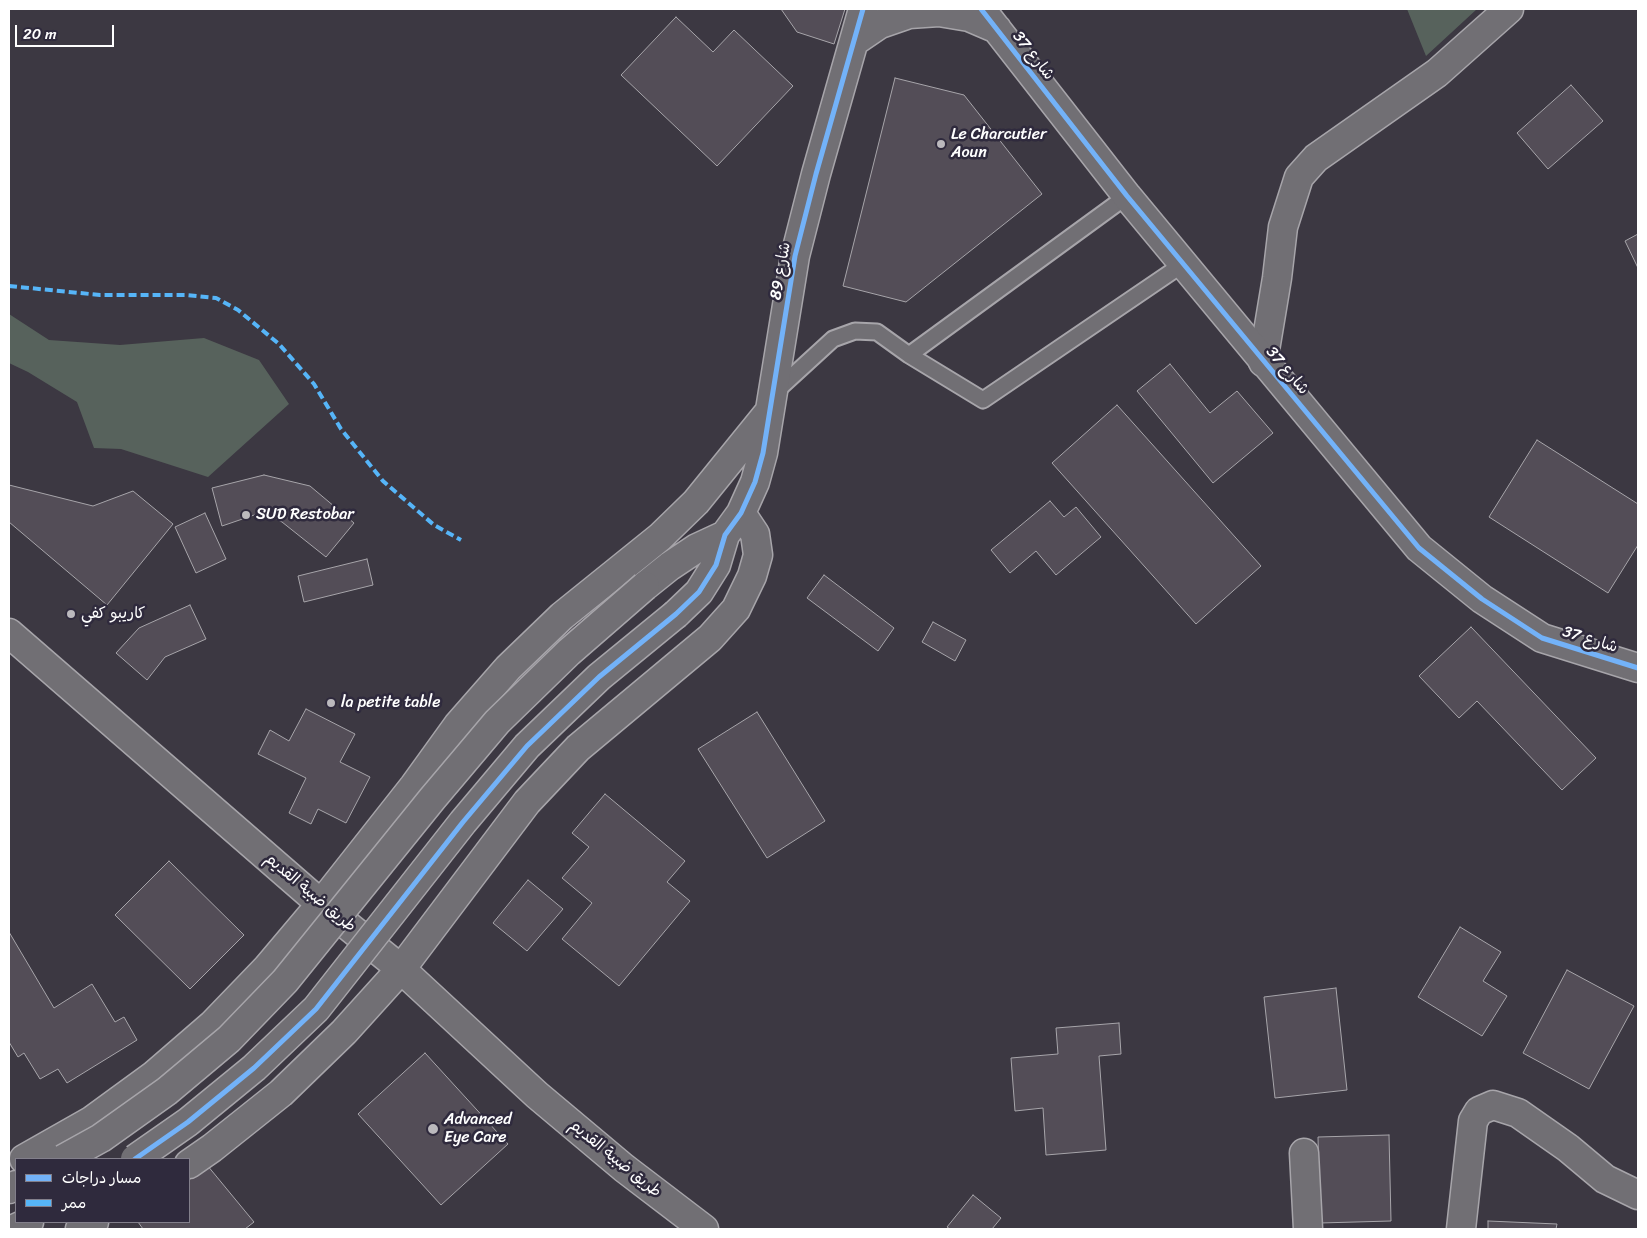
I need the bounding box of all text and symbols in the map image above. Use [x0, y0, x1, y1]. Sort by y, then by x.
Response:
scale bar [18, 15, 116, 47]
text: 20 m [23, 21, 57, 47]
street label: شارع 37 [1008, 28, 1058, 84]
place label: Le Charcutier Aoun [951, 125, 1046, 163]
marker: Le Charcutier Aoun [935, 138, 947, 150]
street label: شارع 89 [766, 241, 796, 301]
street label: شارع 37 [1261, 343, 1313, 399]
place label: SUD Restobar [256, 505, 354, 525]
marker: SUD Restobar [240, 509, 252, 521]
place label: كاريبو كفي [81, 604, 145, 624]
marker: كاريبو كفي [65, 608, 77, 620]
street label: شارع 37 [1560, 623, 1620, 657]
place label: la petite table [341, 693, 441, 713]
marker: la petite table [325, 697, 337, 709]
street label: طريق ضبية القديم [261, 849, 359, 937]
place label: Advanced Eye Care [444, 1110, 512, 1148]
street label: طريق ضبية القديم [565, 1116, 665, 1202]
marker: Advanced Eye Care [426, 1122, 440, 1136]
legend [15, 1158, 190, 1223]
text: مسار دراجات [62, 1165, 141, 1191]
text: ممر [62, 1190, 86, 1216]

